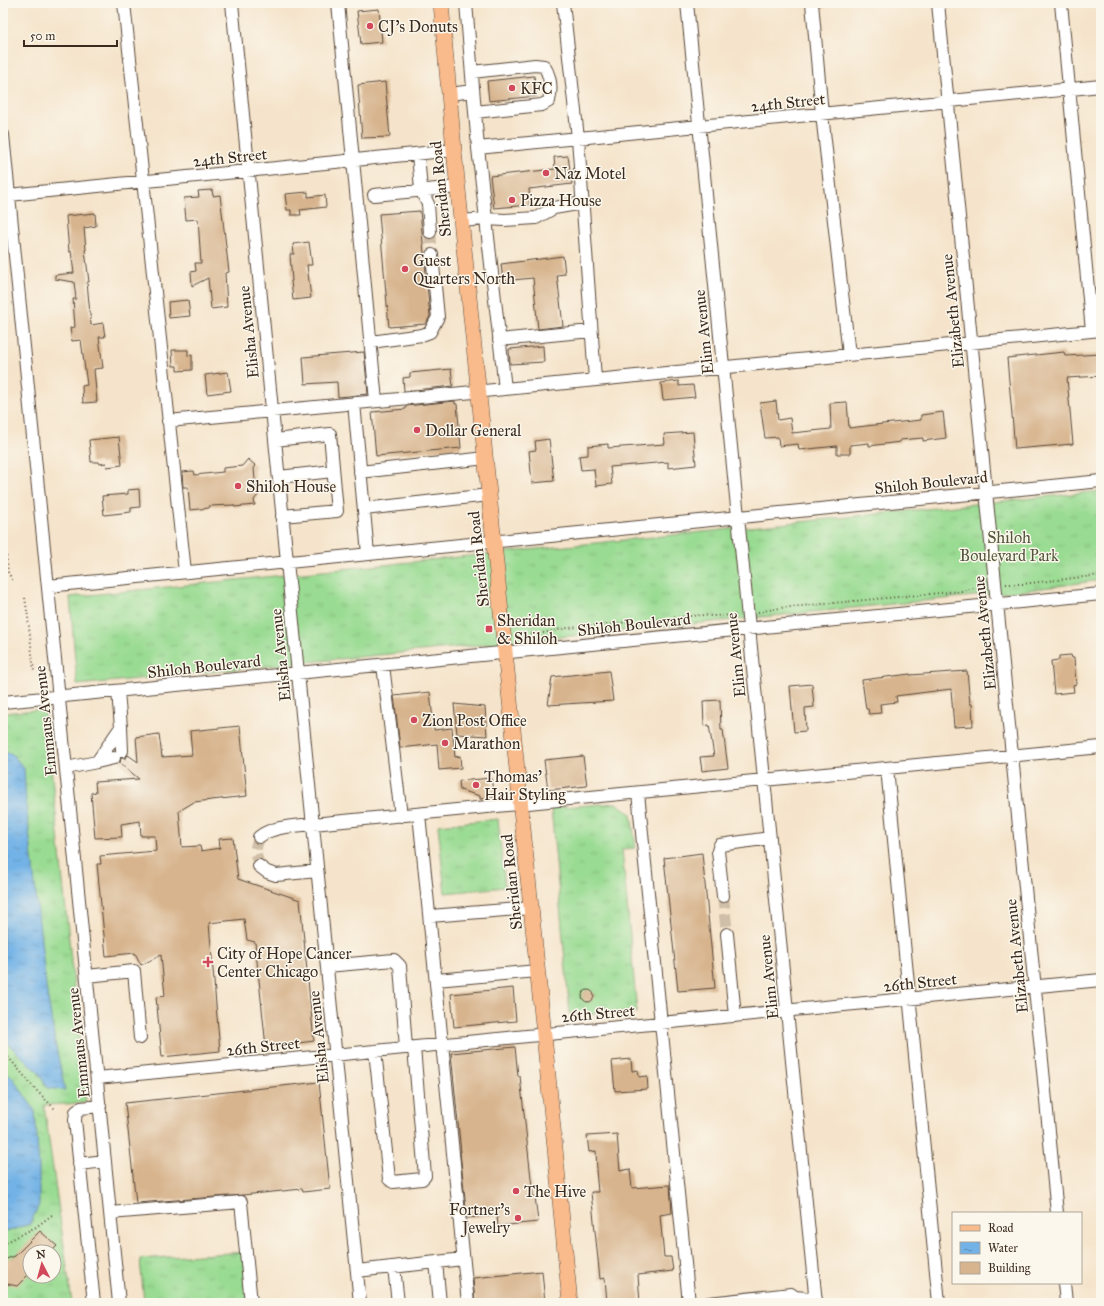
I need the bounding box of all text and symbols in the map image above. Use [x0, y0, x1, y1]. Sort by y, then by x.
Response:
place label: CJ's Donuts [378, 17, 458, 37]
marker: CJ's Donuts [365, 21, 375, 31]
scale bar [24, 22, 117, 48]
text: 50 m [30, 29, 55, 43]
place label: KFC [520, 79, 553, 98]
marker: KFC [507, 83, 517, 93]
street label: 24th Street [750, 89, 826, 116]
street label: Sheridan Road [426, 140, 455, 238]
street label: 24th Street [192, 144, 268, 171]
place label: Naz Motel [554, 164, 627, 183]
marker: Naz Motel [541, 168, 551, 178]
place label: Pizza House [520, 191, 602, 210]
marker: Pizza House [507, 195, 517, 205]
place label: Guest Quarters North [413, 251, 515, 288]
street label: Elizabeth Avenue [937, 253, 968, 369]
marker: Guest Quarters North [400, 264, 410, 274]
street label: Elisha Avenue [234, 284, 263, 379]
street label: Elim Avenue [690, 288, 717, 375]
place label: Dollar General [425, 421, 522, 440]
marker: Dollar General [412, 425, 422, 435]
street label: Shiloh Boulevard [874, 467, 989, 498]
place label: Shiloh House [246, 477, 336, 496]
marker: Shiloh House [233, 481, 243, 491]
street label: Sheridan Road [464, 510, 493, 608]
park label: Shiloh Boulevard Park [960, 528, 1059, 565]
street label: Elizabeth Avenue [969, 575, 1000, 691]
street label: Elisha Avenue [266, 607, 295, 702]
street label: Shiloh Boulevard [577, 609, 692, 640]
place label: Sheridan & Shiloh [497, 611, 558, 648]
street label: Elim Avenue [722, 611, 749, 698]
marker: Sheridan & Shiloh [484, 624, 494, 634]
street label: Shiloh Boulevard [147, 651, 262, 682]
street label: Emmaus Avenue [30, 664, 61, 777]
place label: Zion Post Office [422, 711, 527, 730]
marker: Zion Post Office [409, 715, 419, 725]
place label: Marathon [453, 734, 521, 753]
marker: Marathon [440, 738, 450, 748]
place label: Thomas' Hair Styling [484, 767, 566, 805]
marker: Thomas' Hair Styling [471, 780, 481, 790]
street label: Sheridan Road [497, 833, 526, 931]
street label: Elizabeth Avenue [1001, 898, 1032, 1014]
street label: Elim Avenue [755, 933, 782, 1020]
place label: City of Hope Cancer Center Chicago [217, 944, 352, 982]
marker: City of Hope Cancer Center Chicago [202, 956, 214, 968]
street label: 26th Street [882, 969, 958, 996]
street label: Emmaus Avenue [63, 986, 94, 1099]
street label: Elisha Avenue [304, 989, 333, 1084]
street label: 26th Street [560, 1001, 636, 1026]
street label: 26th Street [225, 1033, 301, 1060]
place label: The Hive [524, 1182, 586, 1201]
marker: The Hive [511, 1186, 521, 1196]
place label: Fortner's Jewelry [449, 1200, 511, 1238]
legend [952, 1212, 1082, 1284]
marker: Fortner's Jewelry [513, 1213, 523, 1223]
text: Road [988, 1221, 1014, 1235]
text: Water [988, 1241, 1018, 1255]
north arrow [22, 1244, 62, 1284]
text: N [36, 1248, 47, 1262]
text: Building [988, 1261, 1031, 1276]

